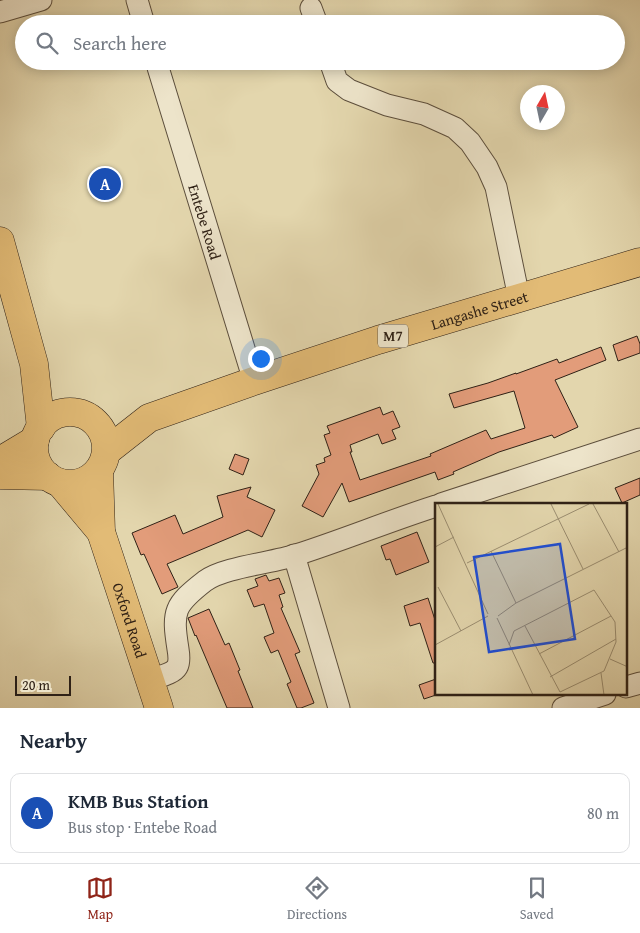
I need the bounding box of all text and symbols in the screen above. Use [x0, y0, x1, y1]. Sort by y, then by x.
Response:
search box [15, 15, 625, 70]
icon: search [33, 29, 61, 57]
text: Search here [73, 29, 167, 57]
north arrow [520, 85, 565, 130]
pin: A [89, 165, 121, 203]
street label: Entebe Road [184, 181, 227, 262]
street label: Langashe Street [428, 285, 531, 334]
road number: M7 [378, 324, 408, 348]
your location [248, 346, 274, 372]
inset map [435, 503, 628, 696]
street label: Oxford Road [108, 580, 152, 661]
scale bar [15, 673, 71, 696]
text: 20 m [22, 675, 50, 695]
text: Nearby [20, 725, 87, 756]
text: KMB Bus Station [68, 787, 209, 815]
text: A [32, 801, 42, 825]
text: 80 m [587, 801, 619, 825]
text: Bus stop · Entebe Road [68, 815, 217, 839]
tab: Map [86, 874, 114, 924]
tab: Directions [287, 874, 347, 924]
tab: Saved [520, 874, 554, 924]

